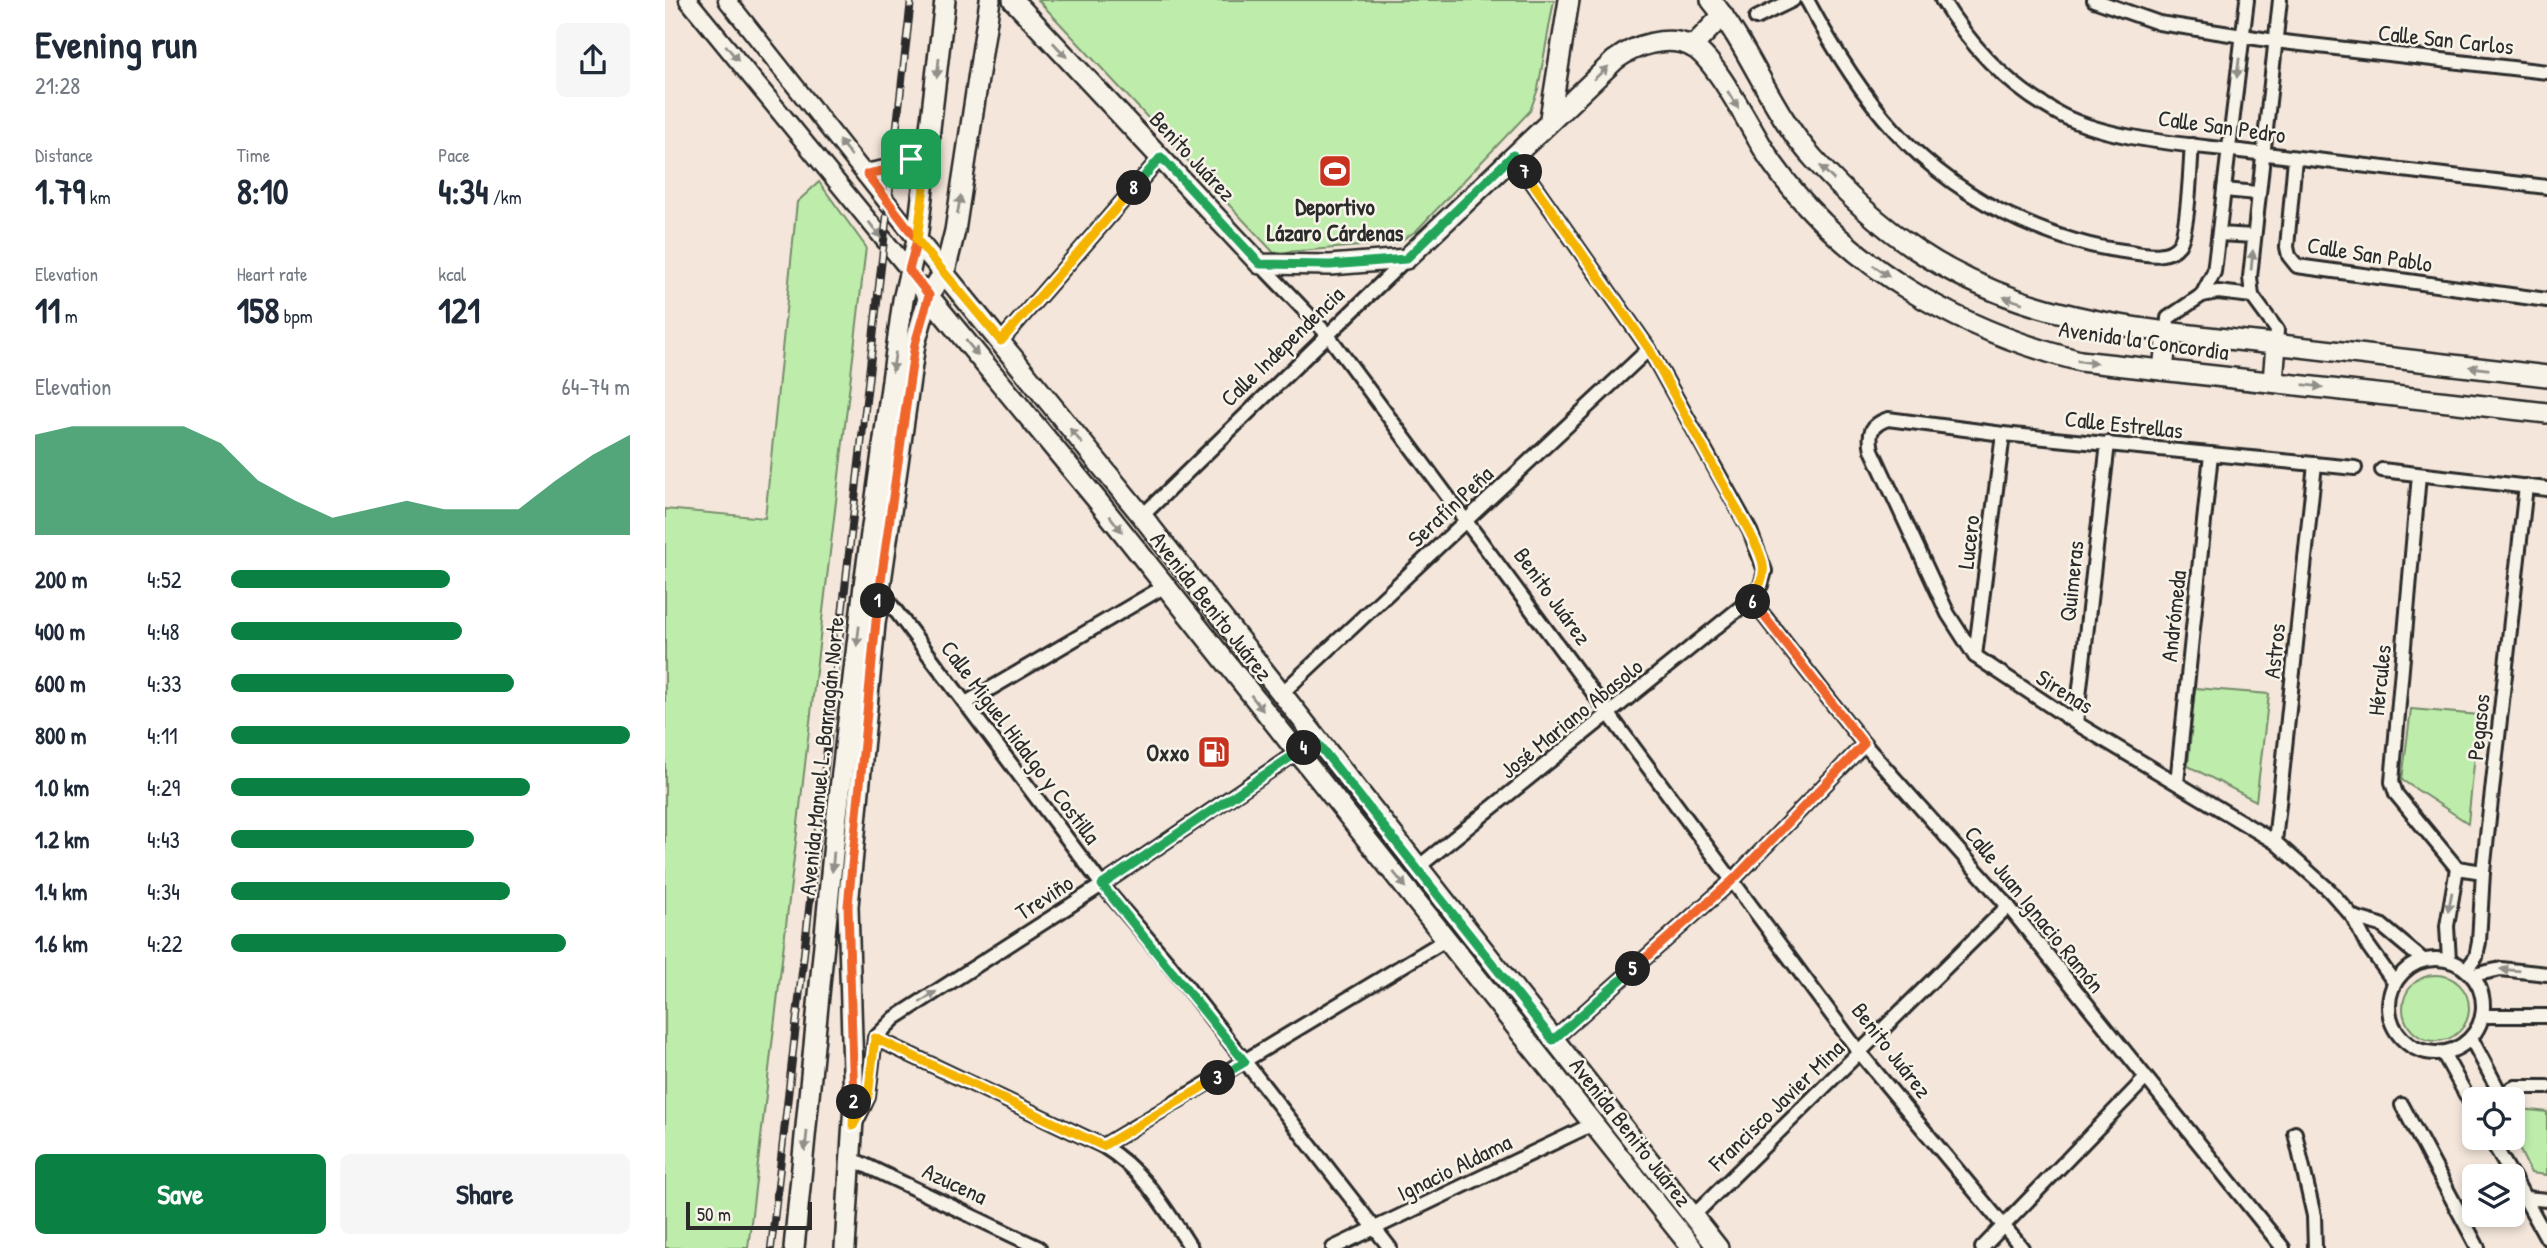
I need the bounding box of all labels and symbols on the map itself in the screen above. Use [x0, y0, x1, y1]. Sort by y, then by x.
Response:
street label: Calle San Carlos [2377, 16, 2515, 62]
one-way arrow [1051, 41, 1067, 58]
one-way arrow [724, 44, 739, 61]
one-way arrow [932, 57, 943, 79]
one-way arrow [2233, 57, 2244, 79]
one-way arrow [1592, 65, 1610, 81]
one-way arrow [1727, 91, 1740, 110]
street label: Calle San Pedro [2156, 102, 2288, 150]
street label: Benito Juárez [1143, 104, 1243, 208]
pin [881, 129, 941, 189]
one-way arrow [838, 139, 853, 156]
sports icon: Deportivo Lázaro Cárdenas [1316, 152, 1354, 190]
pin: 7 [1507, 154, 1543, 190]
one-way arrow [1818, 164, 1835, 181]
pin: 8 [1117, 170, 1151, 206]
place label: Deportivo Lázaro Cárdenas [1267, 191, 1403, 248]
one-way arrow [954, 194, 965, 216]
one-way arrow [867, 220, 882, 238]
street label: Calle San Pablo [2305, 229, 2435, 279]
one-way arrow [2247, 249, 2258, 271]
one-way arrow [1871, 264, 1890, 277]
street label: Calle Independencia [1213, 279, 1351, 413]
one-way arrow [2002, 294, 2023, 304]
street label: Avenida la Concordia [2057, 313, 2231, 367]
one-way arrow [964, 340, 979, 357]
one-way arrow [888, 351, 899, 373]
one-way arrow [2076, 356, 2098, 367]
one-way arrow [2468, 363, 2490, 374]
one-way arrow [2302, 380, 2324, 391]
street label: Calle Estrellas [2063, 402, 2185, 446]
one-way arrow [1069, 427, 1084, 445]
street label: Serafín Peña [1401, 458, 1499, 554]
street label: Lucero [1949, 513, 1987, 571]
one-way arrow [1108, 516, 1123, 533]
street label: Avenida Benito Juárez [1144, 525, 1280, 687]
street label: Quimeras [2051, 539, 2091, 623]
street label: Benito Juárez [1507, 541, 1599, 651]
street label: Andrómeda [2153, 569, 2193, 663]
pin: 1 [861, 584, 895, 618]
pin: 6 [1735, 584, 1771, 620]
street label: Avenida Manuel L. Barragán Norte [791, 615, 851, 897]
street label: Astros [2256, 622, 2292, 680]
one-way arrow [853, 625, 864, 647]
street label: Calle Miguel Hidalgo y Costilla [934, 634, 1108, 850]
street label: Hércules [2360, 643, 2398, 717]
street label: José Mariano Abasolo [1493, 651, 1649, 785]
street label: Sirenas [2030, 661, 2100, 721]
street label: Pegasos [2459, 692, 2497, 762]
one-way arrow [1249, 694, 1264, 712]
pin: 4 [1287, 730, 1321, 766]
fuel station icon: Oxxo [1195, 733, 1233, 771]
place label: Oxxo [1146, 737, 1190, 768]
street label: Calle Juan Ignacio Ramón [1958, 819, 2112, 999]
one-way arrow [827, 851, 838, 873]
street label: Treviño [1009, 867, 1079, 927]
one-way arrow [1392, 871, 1407, 889]
one-way arrow [2444, 891, 2455, 913]
pin: 5 [1615, 951, 1651, 986]
one-way arrow [2498, 964, 2520, 975]
one-way arrow [918, 990, 937, 1003]
street label: Benito Juárez [1845, 996, 1939, 1104]
street label: Francisco Javier Mina [1701, 1032, 1850, 1178]
street label: Avenida Benito Juárez [1563, 1051, 1699, 1213]
pin: 3 [1201, 1060, 1235, 1096]
pin: 2 [837, 1084, 871, 1120]
street label: Ignacio Aldama [1392, 1126, 1516, 1208]
one-way arrow [800, 1131, 811, 1153]
street label: Azucena [918, 1155, 992, 1211]
scale bar [686, 1199, 812, 1231]

